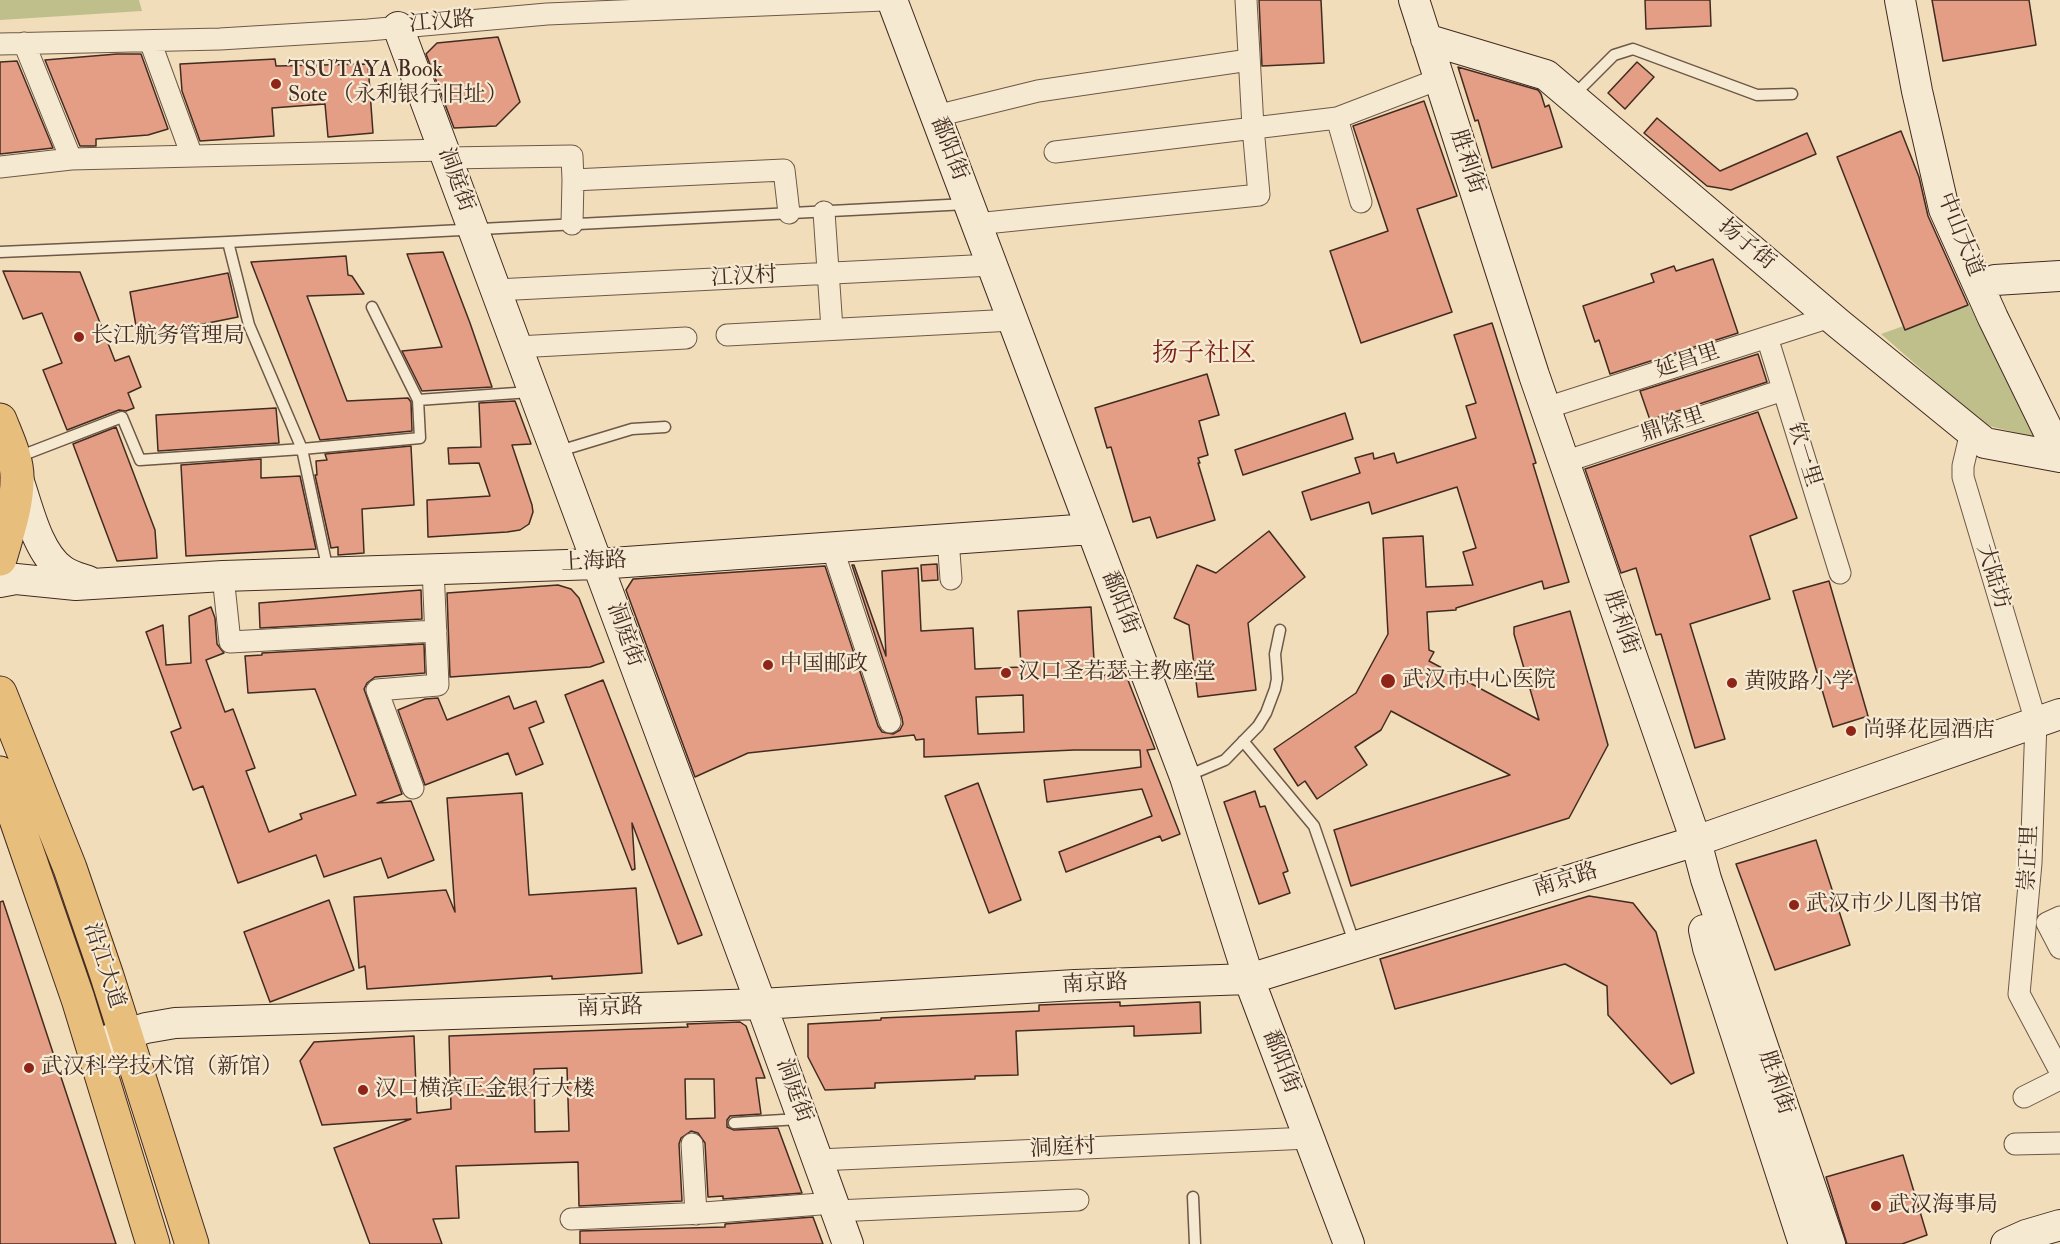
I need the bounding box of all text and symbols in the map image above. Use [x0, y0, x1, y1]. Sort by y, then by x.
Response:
street label: 江汉路 [408, 7, 476, 39]
place label: TSUTAYA Book Sote （永利银行旧址） [288, 58, 508, 110]
marker: TSUTAYA Book Sote （永利银行旧址） [269, 77, 283, 91]
street label: 鄱阳街 [924, 113, 972, 185]
street label: 胜利街 [1443, 127, 1489, 197]
street label: 洞庭街 [431, 144, 479, 216]
street label: 中山大道 [1930, 189, 1988, 281]
street label: 扬子街 [1712, 214, 1780, 276]
street label: 江汉村 [710, 263, 778, 293]
place label: 长江航务管理局 [91, 324, 245, 350]
marker: 长江航务管理局 [72, 330, 86, 344]
district label: 扬子社区 [1152, 339, 1256, 371]
street label: 延昌里 [1653, 339, 1723, 385]
street label: 鼎馀里 [1638, 403, 1708, 449]
street label: 钦一里 [1781, 420, 1825, 490]
street label: 大陆坊 [1970, 542, 2014, 612]
street label: 上海路 [560, 548, 628, 578]
street label: 鄱阳街 [1095, 567, 1143, 639]
street label: 胜利街 [1597, 588, 1643, 658]
street label: 洞庭街 [600, 599, 648, 671]
place label: 中国邮政 [780, 652, 868, 678]
marker: 中国邮政 [761, 658, 775, 672]
place label: 汉口圣若瑟主教座堂 [1018, 660, 1216, 686]
marker: 汉口圣若瑟主教座堂 [999, 666, 1013, 680]
place label: 武汉市中心医院 [1402, 668, 1556, 694]
place label: 黄陂路小学 [1744, 670, 1854, 696]
marker: 武汉市中心医院 [1379, 672, 1397, 690]
marker: 黄陂路小学 [1725, 676, 1739, 690]
place label: 尚驿花园酒店 [1863, 718, 1995, 744]
marker: 尚驿花园酒店 [1844, 724, 1858, 738]
street label: 崇正里 [2015, 824, 2045, 892]
street label: 南京路 [1531, 859, 1601, 903]
place label: 武汉市少儿图书馆 [1806, 892, 1982, 918]
marker: 武汉市少儿图书馆 [1787, 898, 1801, 912]
street label: 沿江大道 [77, 920, 129, 1012]
street label: 南京路 [1061, 970, 1129, 1000]
street label: 南京路 [577, 995, 643, 1023]
street label: 鄱阳街 [1256, 1026, 1304, 1098]
street label: 胜利街 [1752, 1048, 1798, 1118]
place label: 武汉科学技术馆（新馆） [41, 1055, 283, 1081]
street label: 洞庭街 [769, 1055, 817, 1127]
marker: 武汉科学技术馆（新馆） [22, 1061, 36, 1075]
place label: 汉口横滨正金银行大楼 [375, 1077, 595, 1103]
marker: 汉口横滨正金银行大楼 [356, 1083, 370, 1097]
street label: 洞庭村 [1029, 1134, 1097, 1164]
place label: 武汉海事局 [1888, 1193, 1998, 1219]
marker: 武汉海事局 [1869, 1199, 1883, 1213]

